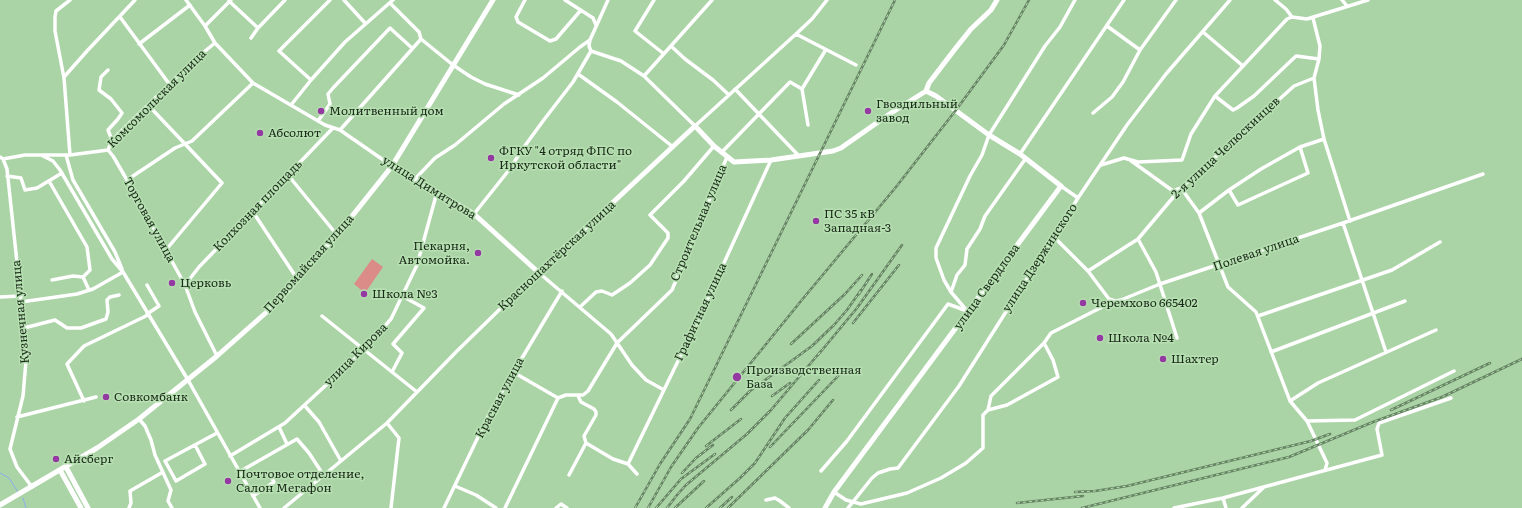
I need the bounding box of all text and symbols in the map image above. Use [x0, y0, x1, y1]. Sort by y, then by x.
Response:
street label: Комсомольская улица [105, 47, 209, 151]
street label: 2-я улица Челюскинцев [1169, 94, 1283, 202]
place label: Гвоздильный завод [876, 97, 958, 125]
place label: Молитвенный дом [329, 104, 444, 118]
marker: Молитвенный дом [316, 106, 326, 116]
marker: Гвоздильный завод [863, 106, 873, 116]
place label: Абсолют [268, 126, 321, 140]
marker: Абсолют [255, 128, 265, 138]
place label: ФГКУ "4 отряд ФПС по Иркутской области" [499, 144, 632, 172]
street label: улица Димитрова [379, 153, 479, 223]
marker: ФГКУ "4 отряд ФПС по Иркутской области" [486, 153, 496, 163]
street label: Колхозная площадь [211, 157, 305, 255]
street label: Строительная улица [668, 162, 730, 284]
street label: Торговая улица [120, 175, 178, 265]
street label: Красношахтёрская улица [495, 198, 619, 314]
street label: улица Дзержинского [999, 201, 1081, 315]
place label: ПС 35 кВ Западная-3 [824, 207, 891, 235]
street label: Первомайская улица [261, 212, 357, 316]
marker: ПС 35 кВ Западная-3 [811, 216, 821, 226]
street label: Полевая улица [1211, 231, 1301, 275]
place label: Пекарня, Автомойка. [399, 239, 470, 267]
street label: улица Свердлова [951, 241, 1023, 333]
marker: Пекарня, Автомойка. [473, 248, 483, 258]
street label: Кузнечная улица [9, 259, 33, 365]
street label: Графитная улица [672, 261, 730, 363]
place label: Церковь [180, 276, 231, 290]
marker: Церковь [167, 278, 177, 288]
place label: Школа №3 [372, 287, 438, 301]
marker: Школа №3 [359, 289, 369, 299]
place label: Черемхово 665402 [1091, 296, 1198, 310]
marker: Черемхово 665402 [1078, 298, 1088, 308]
street label: улица Кирова [321, 320, 391, 390]
place label: Школа №4 [1108, 331, 1174, 345]
marker: Школа №4 [1095, 333, 1105, 343]
place label: Шахтер [1171, 352, 1219, 366]
marker: Шахтер [1158, 354, 1168, 364]
street label: Красная улица [473, 355, 527, 441]
place label: Производственная База [746, 363, 862, 391]
marker: Производственная База [731, 371, 743, 383]
place label: Совкомбанк [114, 390, 188, 404]
marker: Совкомбанк [101, 392, 111, 402]
place label: Айсберг [64, 452, 113, 466]
marker: Айсберг [51, 454, 61, 464]
place label: Почтовое отделение, Салон Мегафон [236, 467, 364, 495]
marker: Почтовое отделение, Салон Мегафон [223, 476, 233, 486]

